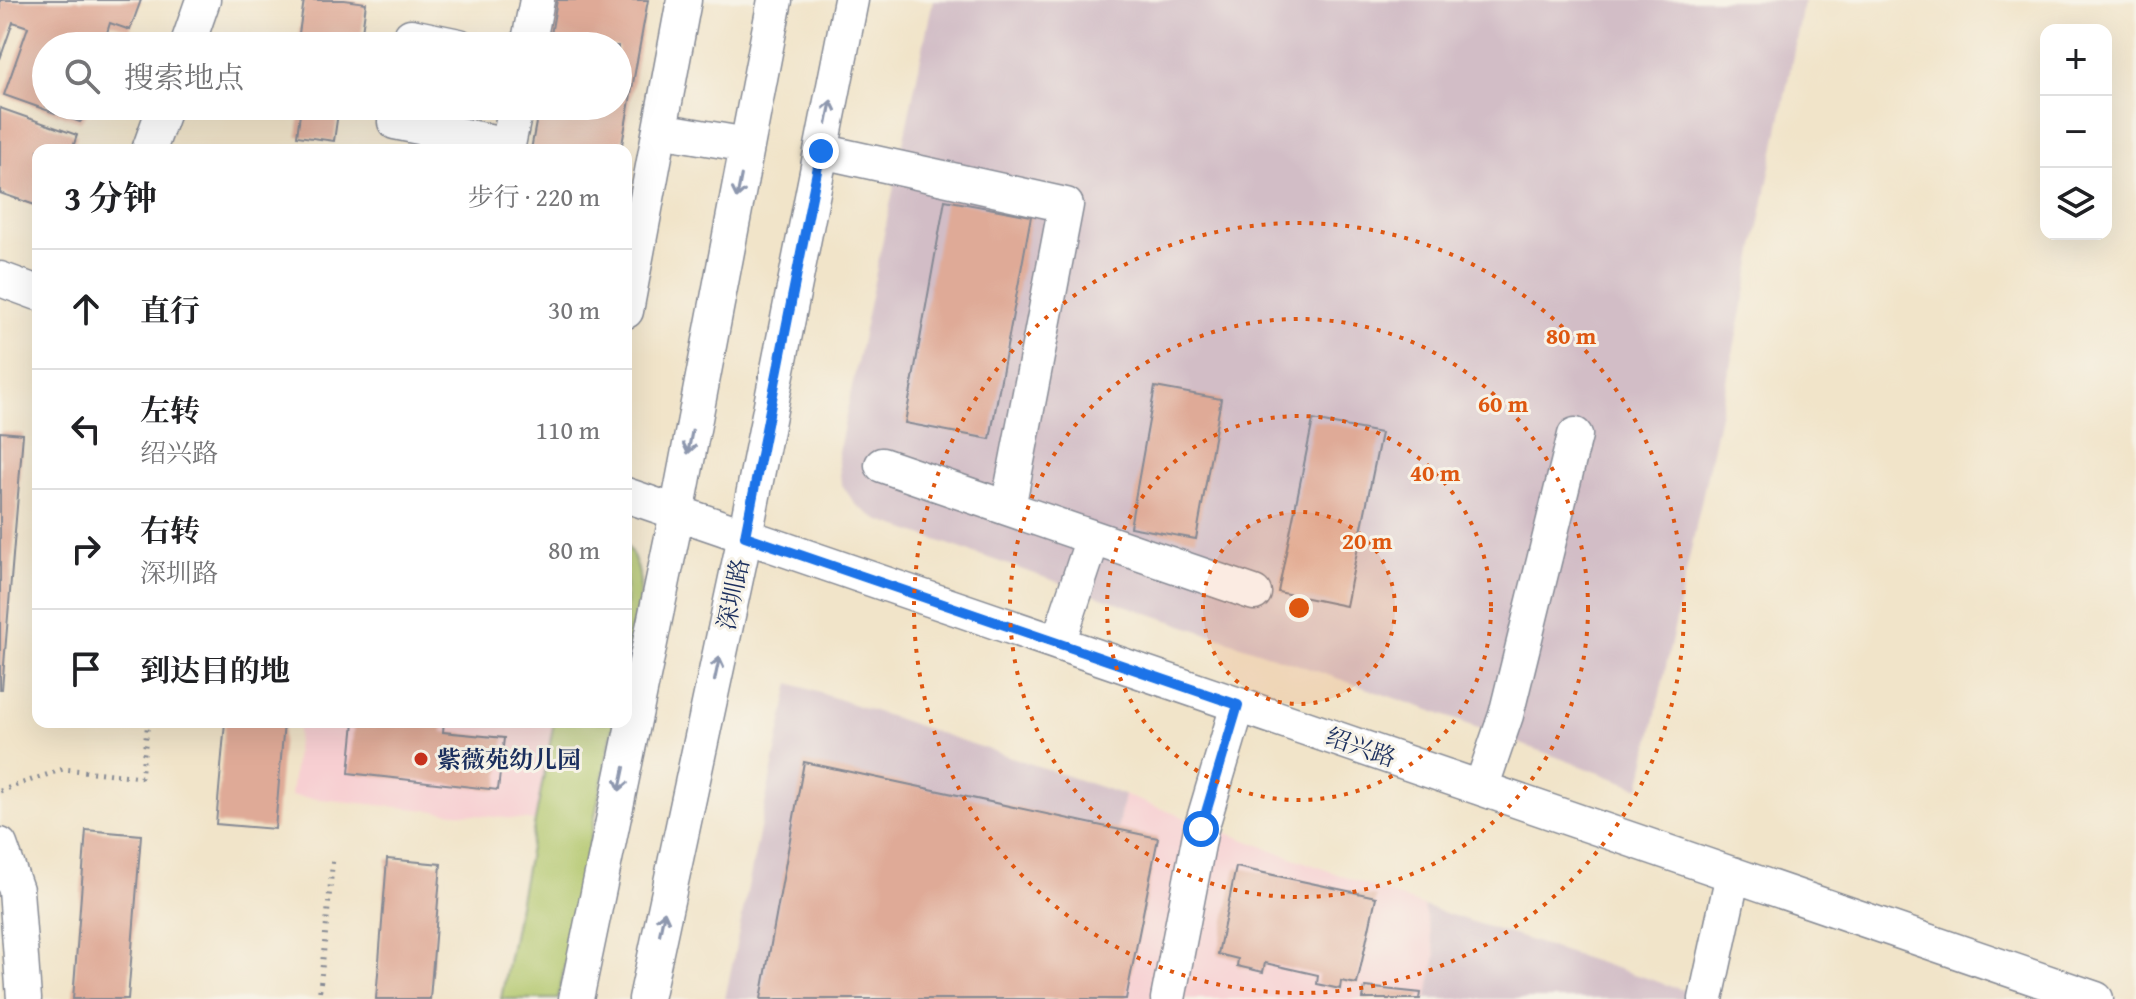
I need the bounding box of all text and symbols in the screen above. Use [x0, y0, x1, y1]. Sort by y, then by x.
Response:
map controls [2040, 24, 2112, 240]
button: + [2040, 24, 2112, 96]
search box [32, 32, 632, 120]
icon: search [60, 54, 104, 98]
text: 搜索地点 [124, 55, 244, 99]
button: − [2040, 96, 2112, 168]
one-way arrow [822, 99, 837, 125]
route end [803, 133, 839, 169]
button: layers [2040, 168, 2112, 240]
text: 3 分钟 [64, 173, 157, 222]
one-way arrow [731, 173, 746, 199]
text: 步行 · 220 m [468, 177, 600, 216]
icon: ahead [64, 287, 108, 331]
text: 直行 [140, 288, 200, 332]
text: 30 m [548, 290, 600, 329]
text: 80 m [1546, 318, 1597, 353]
text: 60 m [1478, 386, 1529, 421]
text: 左转 [140, 388, 200, 432]
icon: left [64, 407, 108, 451]
text: 110 m [535, 410, 600, 449]
one-way arrow [682, 429, 697, 454]
text: 绍兴路 [140, 433, 218, 472]
text: 40 m [1410, 455, 1461, 490]
text: 右转 [140, 508, 200, 552]
text: 20 m [1342, 523, 1393, 558]
icon: right [64, 527, 108, 571]
text: 80 m [548, 530, 600, 569]
text: 深圳路 [140, 553, 218, 592]
street label: 深圳路 [708, 555, 758, 633]
centre of rings [1285, 594, 1313, 622]
icon: arrive [64, 647, 108, 691]
text: 到达目的地 [140, 648, 290, 692]
one-way arrow [710, 656, 725, 682]
street label: 绍兴路 [1321, 719, 1401, 775]
place label: 紫薇苑幼儿园 [437, 742, 581, 777]
marker: 紫薇苑幼儿园 [412, 750, 430, 768]
one-way arrow [613, 766, 628, 791]
route start [1183, 811, 1219, 847]
one-way arrow [655, 910, 670, 936]

